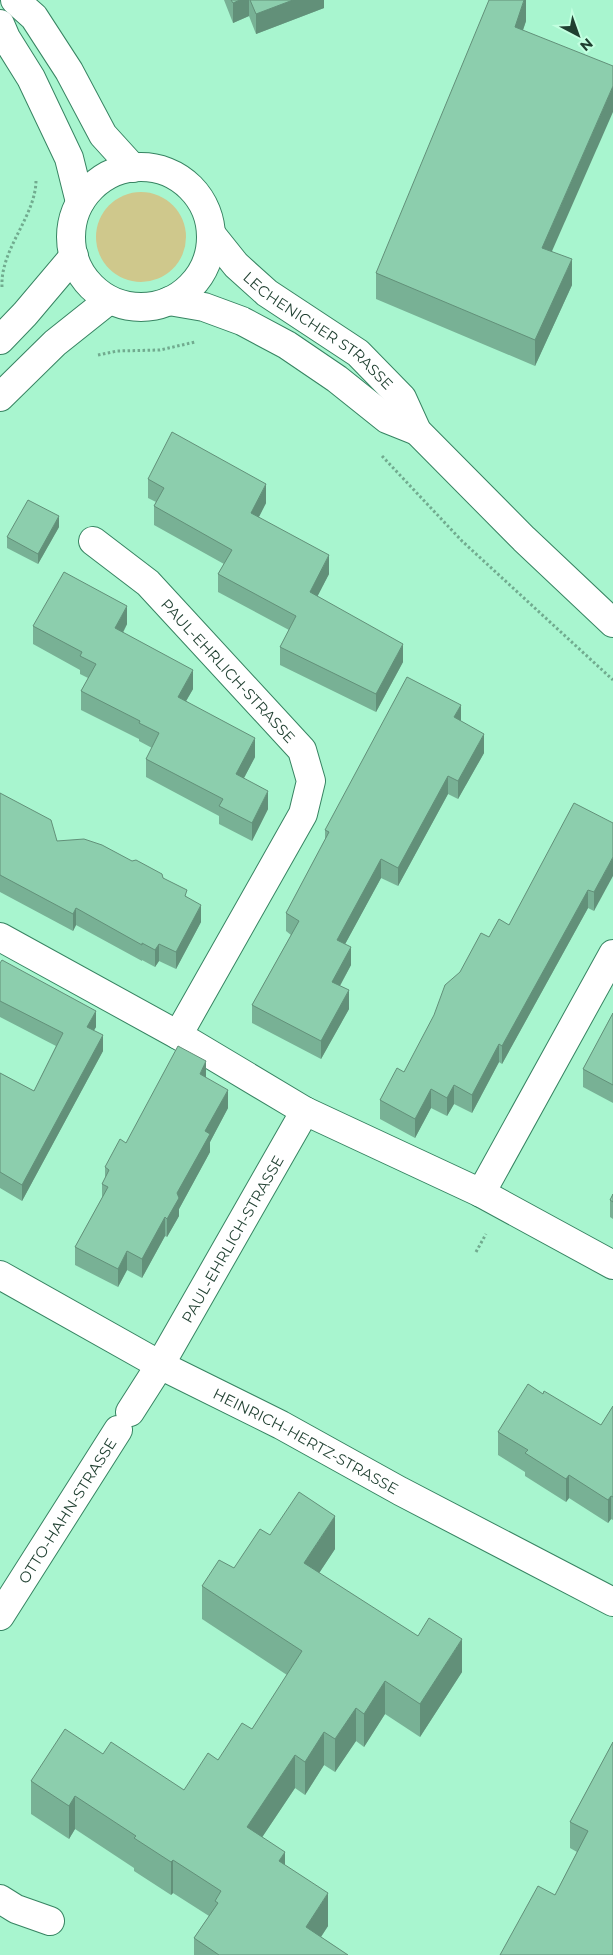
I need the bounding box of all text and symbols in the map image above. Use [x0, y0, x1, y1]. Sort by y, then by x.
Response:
north arrow [553, 10, 603, 60]
text: N [576, 34, 597, 55]
street label: LECHENICHER STRASSE [240, 267, 398, 393]
street label: PAUL-EHRLICH-STRASSE [157, 594, 300, 746]
street label: PAUL-EHRLICH-STRASSE [177, 1152, 287, 1326]
street label: HEINRICH-HERTZ-STRASSE [210, 1383, 402, 1498]
street label: OTTO-HAHN-STRASSE [14, 1434, 120, 1587]

